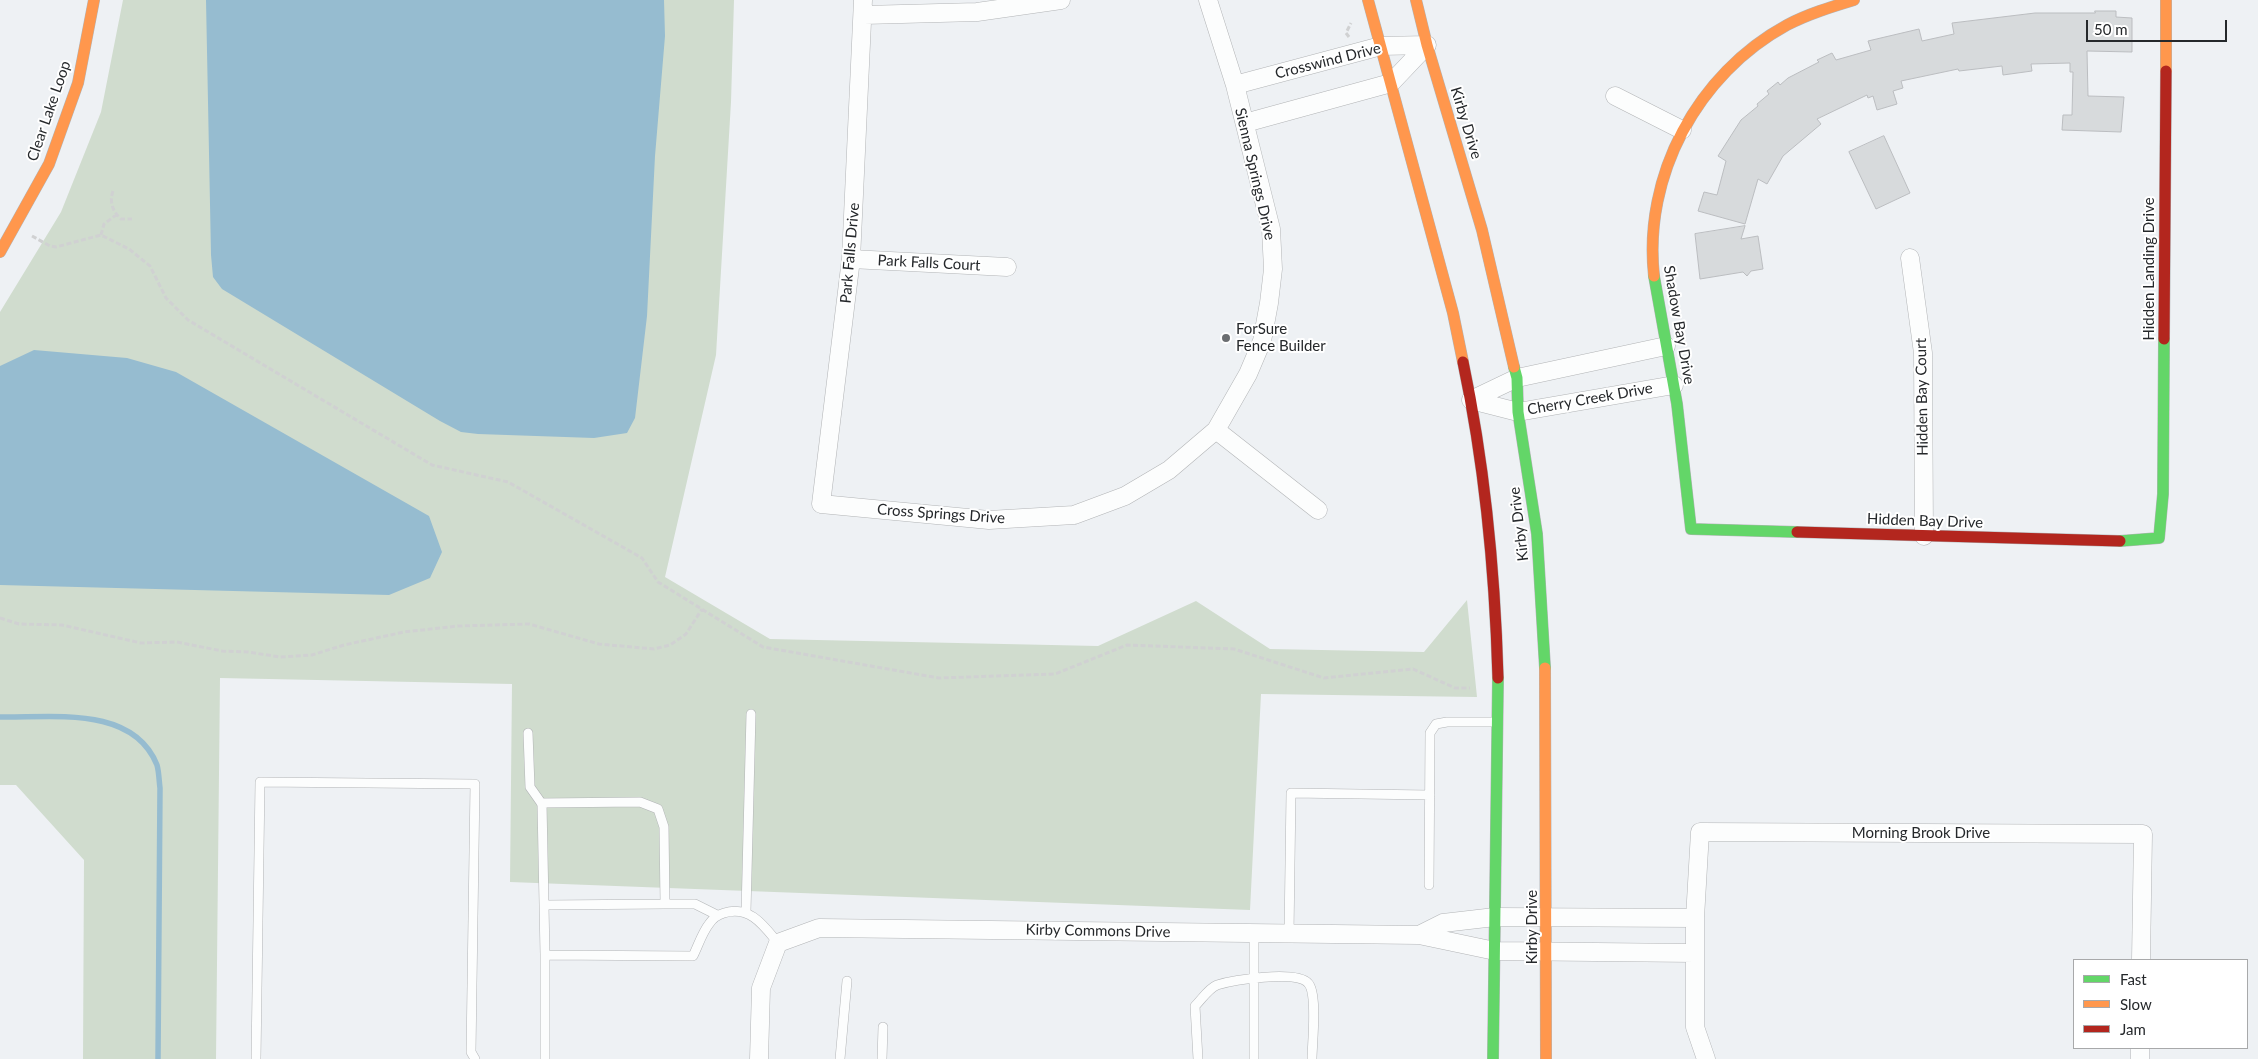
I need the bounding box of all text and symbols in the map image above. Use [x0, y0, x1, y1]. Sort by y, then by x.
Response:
scale bar [2088, 10, 2229, 42]
text: 50 m [2094, 20, 2128, 38]
street label: Crosswind Drive [1273, 39, 1383, 83]
street label: Clear Lake Loop [23, 58, 75, 164]
street label: Kirby Drive [1446, 85, 1486, 161]
street label: Sienna Springs Drive [1231, 106, 1279, 242]
street label: Hidden Landing Drive [2140, 197, 2158, 341]
street label: Park Falls Drive [837, 202, 863, 304]
street label: Park Falls Court [877, 251, 981, 275]
street label: Shadow Bay Drive [1660, 264, 1698, 386]
place label: ForSure Fence Builder [1236, 320, 1326, 355]
marker: ForSure Fence Builder [1220, 332, 1232, 344]
street label: Hidden Bay Court [1912, 338, 1932, 456]
street label: Cherry Creek Drive [1526, 379, 1654, 419]
street label: Kirby Drive [1506, 486, 1532, 562]
street label: Cross Springs Drive [876, 501, 1006, 527]
street label: Hidden Bay Drive [1867, 510, 1983, 532]
street label: Morning Brook Drive [1852, 824, 1990, 842]
street label: Kirby Drive [1523, 890, 1541, 964]
street label: Kirby Commons Drive [1025, 921, 1171, 941]
legend [2073, 959, 2248, 1049]
text: Fast [2120, 970, 2147, 988]
text: Slow [2120, 995, 2152, 1013]
text: Jam [2120, 1020, 2146, 1038]

